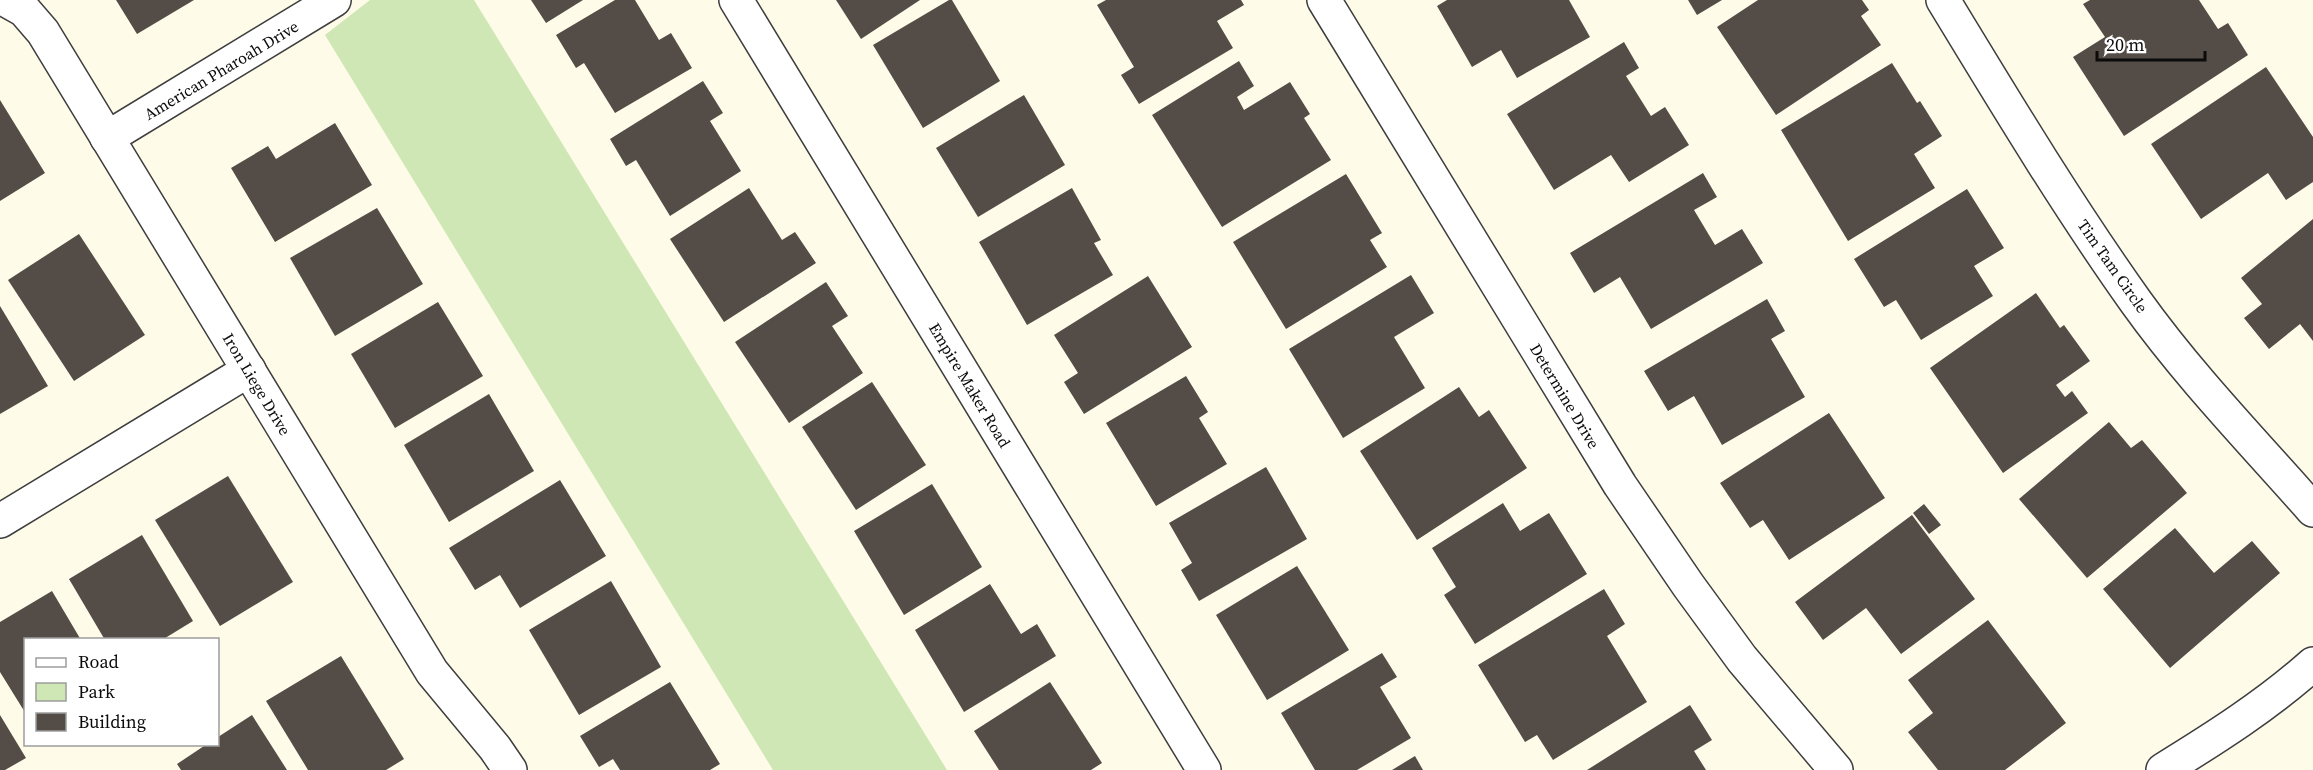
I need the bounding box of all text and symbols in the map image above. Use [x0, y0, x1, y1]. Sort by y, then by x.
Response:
street label: American Pharoah Drive [140, 15, 302, 125]
scale bar [2097, 24, 2205, 62]
text: 20 m [2106, 32, 2144, 57]
street label: Tim Tam Circle [2073, 215, 2153, 317]
street label: Empire Maker Road [924, 318, 1016, 452]
street label: Iron Liege Drive [218, 329, 296, 439]
street label: Determine Drive [1525, 339, 1605, 453]
legend [24, 638, 219, 746]
text: Road [78, 649, 119, 674]
text: Park [78, 679, 115, 704]
text: Building [78, 709, 146, 734]

